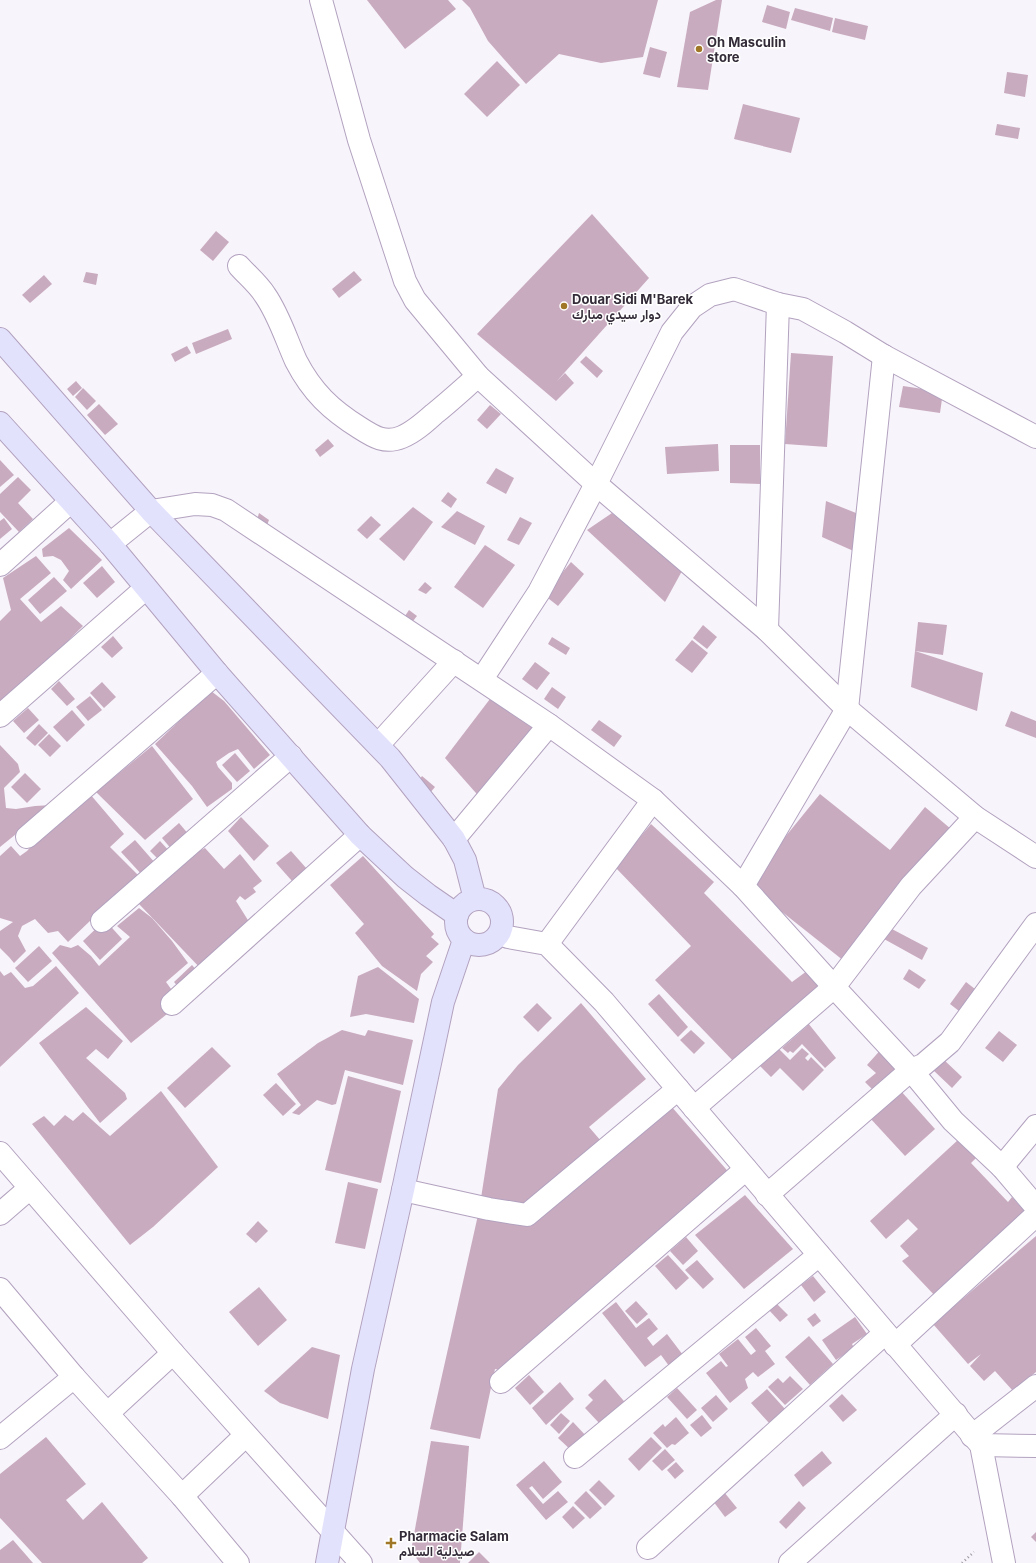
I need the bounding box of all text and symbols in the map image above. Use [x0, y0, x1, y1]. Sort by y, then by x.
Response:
place label: Oh Masculin store [707, 34, 786, 65]
marker: Oh Masculin store [694, 44, 704, 54]
place label: Douar Sidi M'Barek دوار سيدي مبارك [572, 291, 694, 325]
marker: Douar Sidi M'Barek دوار سيدي مبارك [559, 301, 569, 311]
place label: Pharmacie Salam صيدلية السلام [399, 1528, 509, 1560]
marker: Pharmacie Salam صيدلية السلام [386, 1538, 396, 1548]

